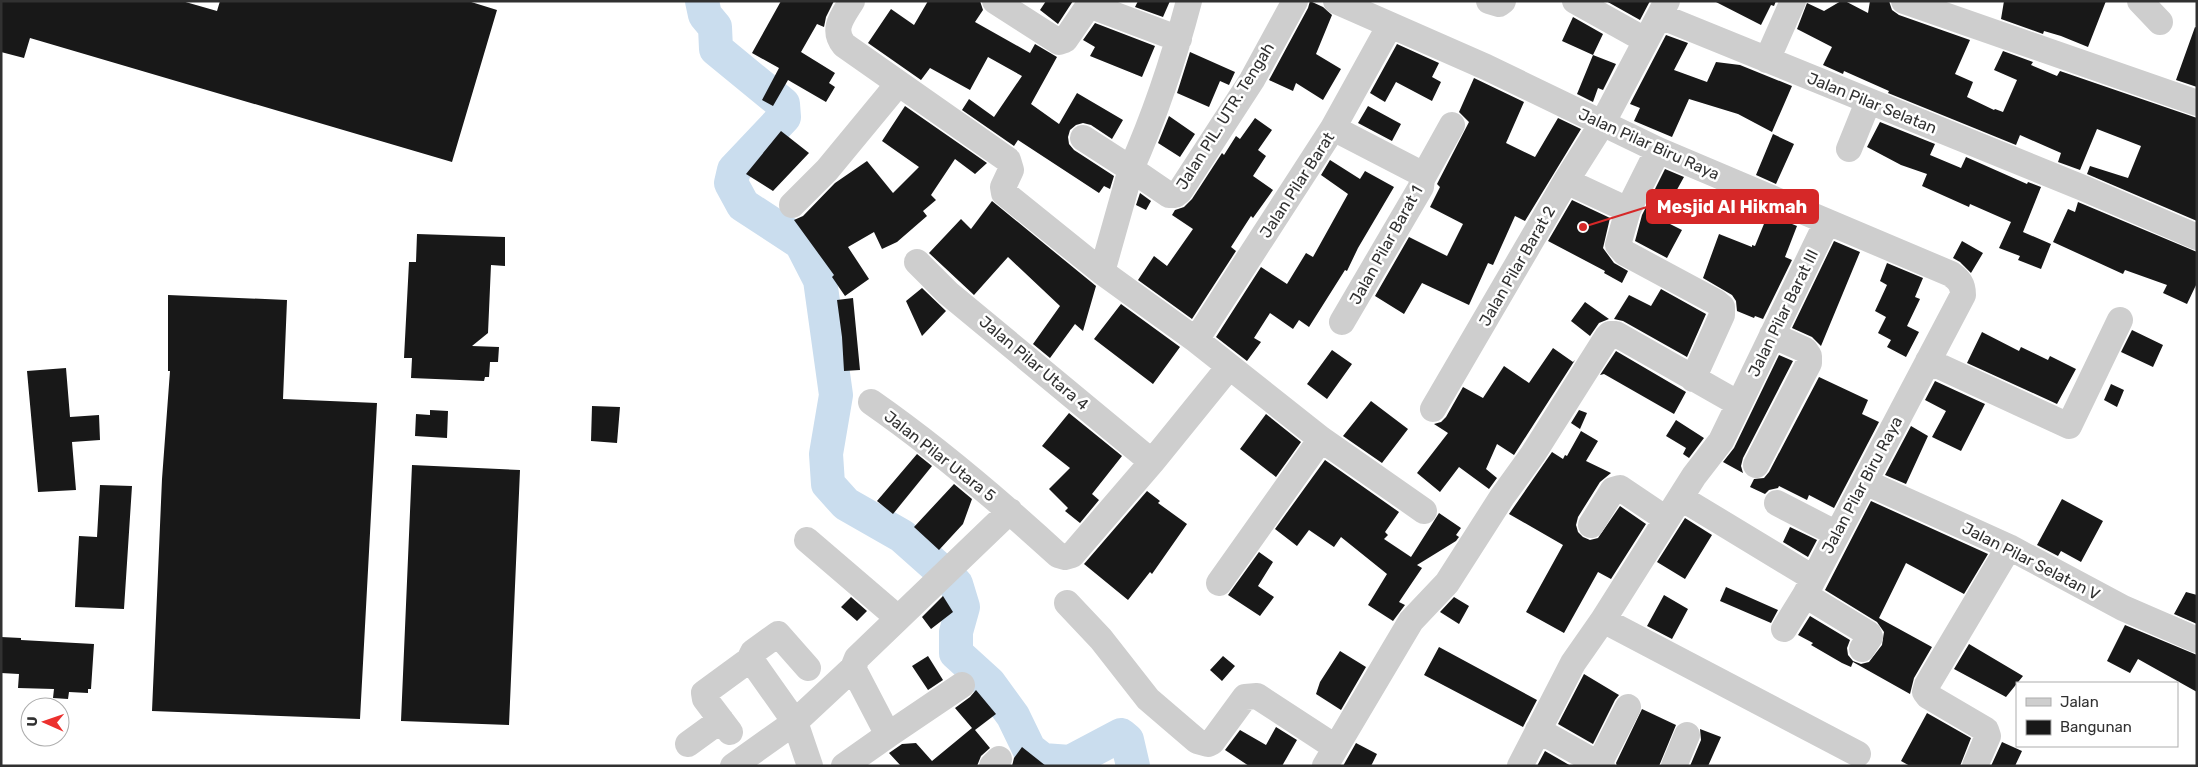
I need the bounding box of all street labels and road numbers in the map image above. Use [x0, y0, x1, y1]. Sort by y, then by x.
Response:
street label: Jalan PIL. UTR. Tengah [1172, 39, 1278, 193]
street label: Jalan Pilar Selatan [1804, 68, 1940, 138]
street label: Jalan Pilar Biru Raya [1576, 104, 1722, 184]
street label: Jalan Pilar Barat [1256, 129, 1338, 241]
street label: Jalan Pilar Barat 1 [1345, 182, 1427, 308]
street label: Jalan Pilar Barat 2 [1475, 203, 1559, 329]
street label: Jalan Pilar Barat III [1744, 246, 1822, 380]
street label: Jalan Pilar Utara 4 [976, 312, 1093, 414]
street label: Jalan Pilar Utara 5 [880, 407, 1000, 505]
street label: Jalan Pilar Biru Raya [1818, 413, 1906, 557]
street label: Jalan Pilar Selatan V [1959, 518, 2103, 604]

